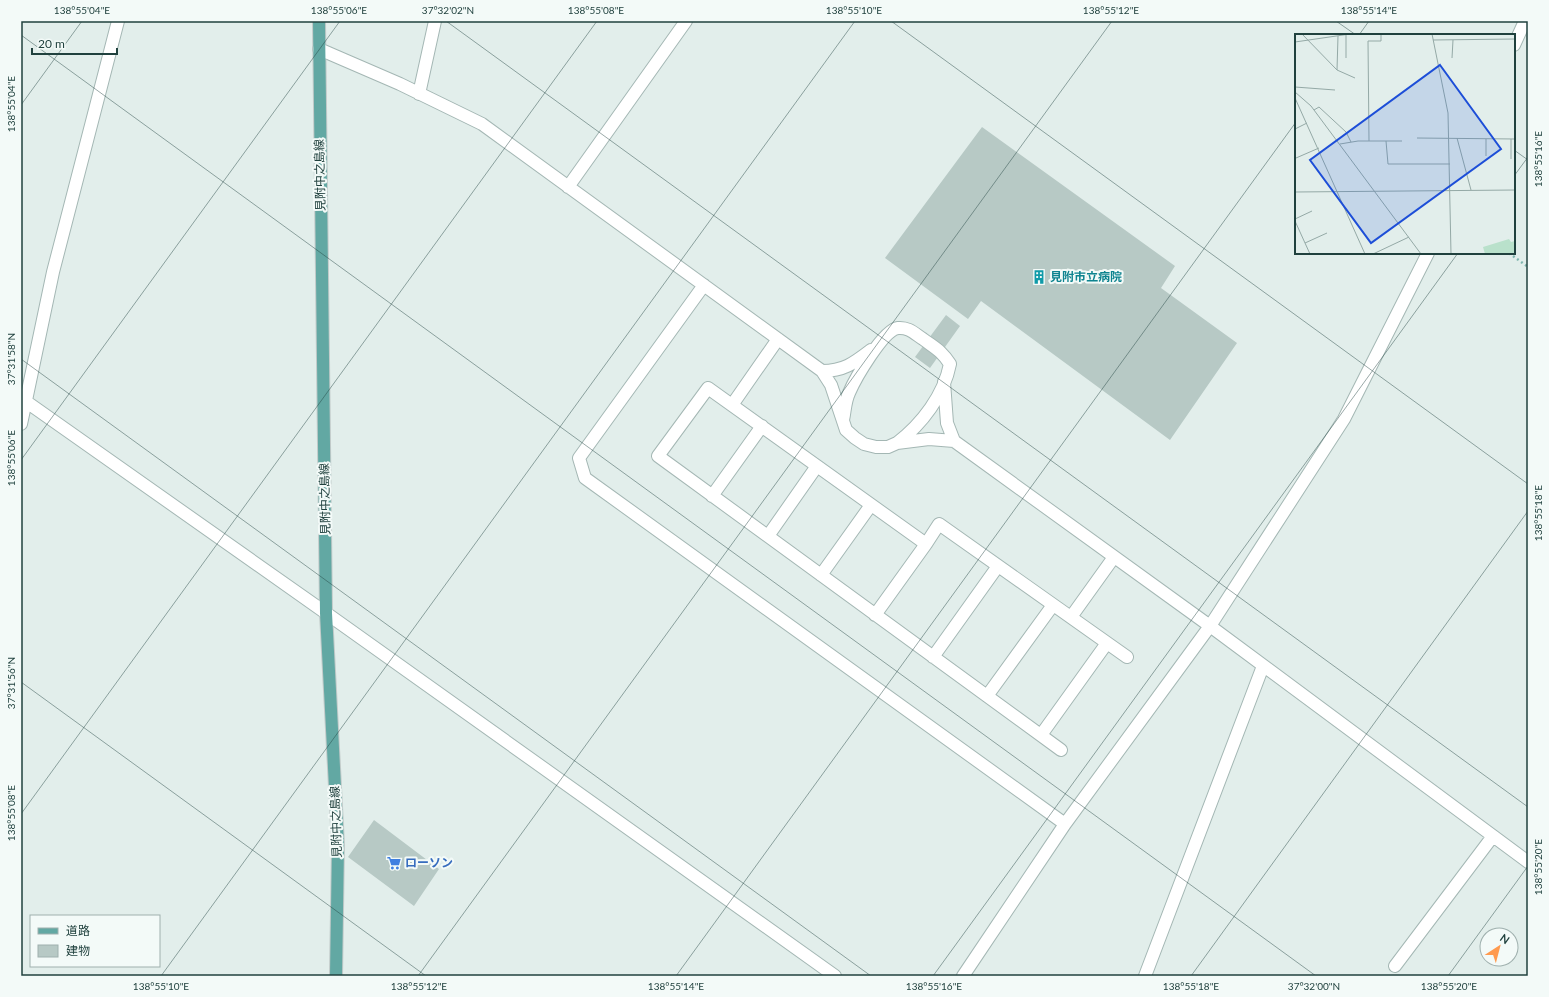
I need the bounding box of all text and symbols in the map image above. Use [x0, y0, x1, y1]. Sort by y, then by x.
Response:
text: 138°55'04"E [54, 4, 110, 16]
text: 138°55'06"E [311, 4, 367, 16]
text: 37°32'02"N [422, 4, 474, 16]
text: 138°55'08"E [568, 4, 624, 16]
text: 138°55'10"E [826, 4, 882, 16]
text: 138°55'12"E [1083, 4, 1139, 16]
text: 138°55'14"E [1341, 4, 1397, 16]
scale bar [32, 30, 117, 56]
inset map [1295, 34, 1515, 254]
text: 20 m [38, 36, 65, 51]
text: 138°55'04"E [5, 76, 17, 132]
text: 138°55'16"E [1532, 131, 1544, 187]
street label: 見附中之島線 [311, 139, 328, 211]
building icon: 見附市立病院 [1031, 269, 1047, 285]
place label: 見附市立病院 [1050, 269, 1122, 284]
text: 37°31'58"N [5, 333, 17, 385]
text: 138°55'06"E [5, 430, 17, 486]
street label: 見附中之島線 [316, 463, 333, 535]
text: 138°55'18"E [1532, 485, 1544, 541]
text: 37°31'56"N [5, 657, 17, 709]
text: 138°55'08"E [5, 785, 17, 841]
street label: 見附中之島線 [327, 786, 344, 858]
text: 138°55'20"E [1532, 839, 1544, 895]
supermarket icon: ローソン [386, 855, 402, 871]
place label: ローソン [405, 855, 453, 870]
legend [30, 915, 160, 967]
text: 道路 [66, 923, 90, 938]
north arrow [1479, 927, 1519, 967]
text: N [1498, 931, 1512, 946]
text: 建物 [66, 943, 90, 958]
text: 138°55'10"E [133, 980, 189, 992]
text: 138°55'12"E [391, 980, 447, 992]
text: 138°55'14"E [648, 980, 704, 992]
text: 138°55'16"E [906, 980, 962, 992]
text: 138°55'18"E [1163, 980, 1219, 992]
text: 37°32'00"N [1288, 980, 1340, 992]
text: 138°55'20"E [1421, 980, 1477, 992]

